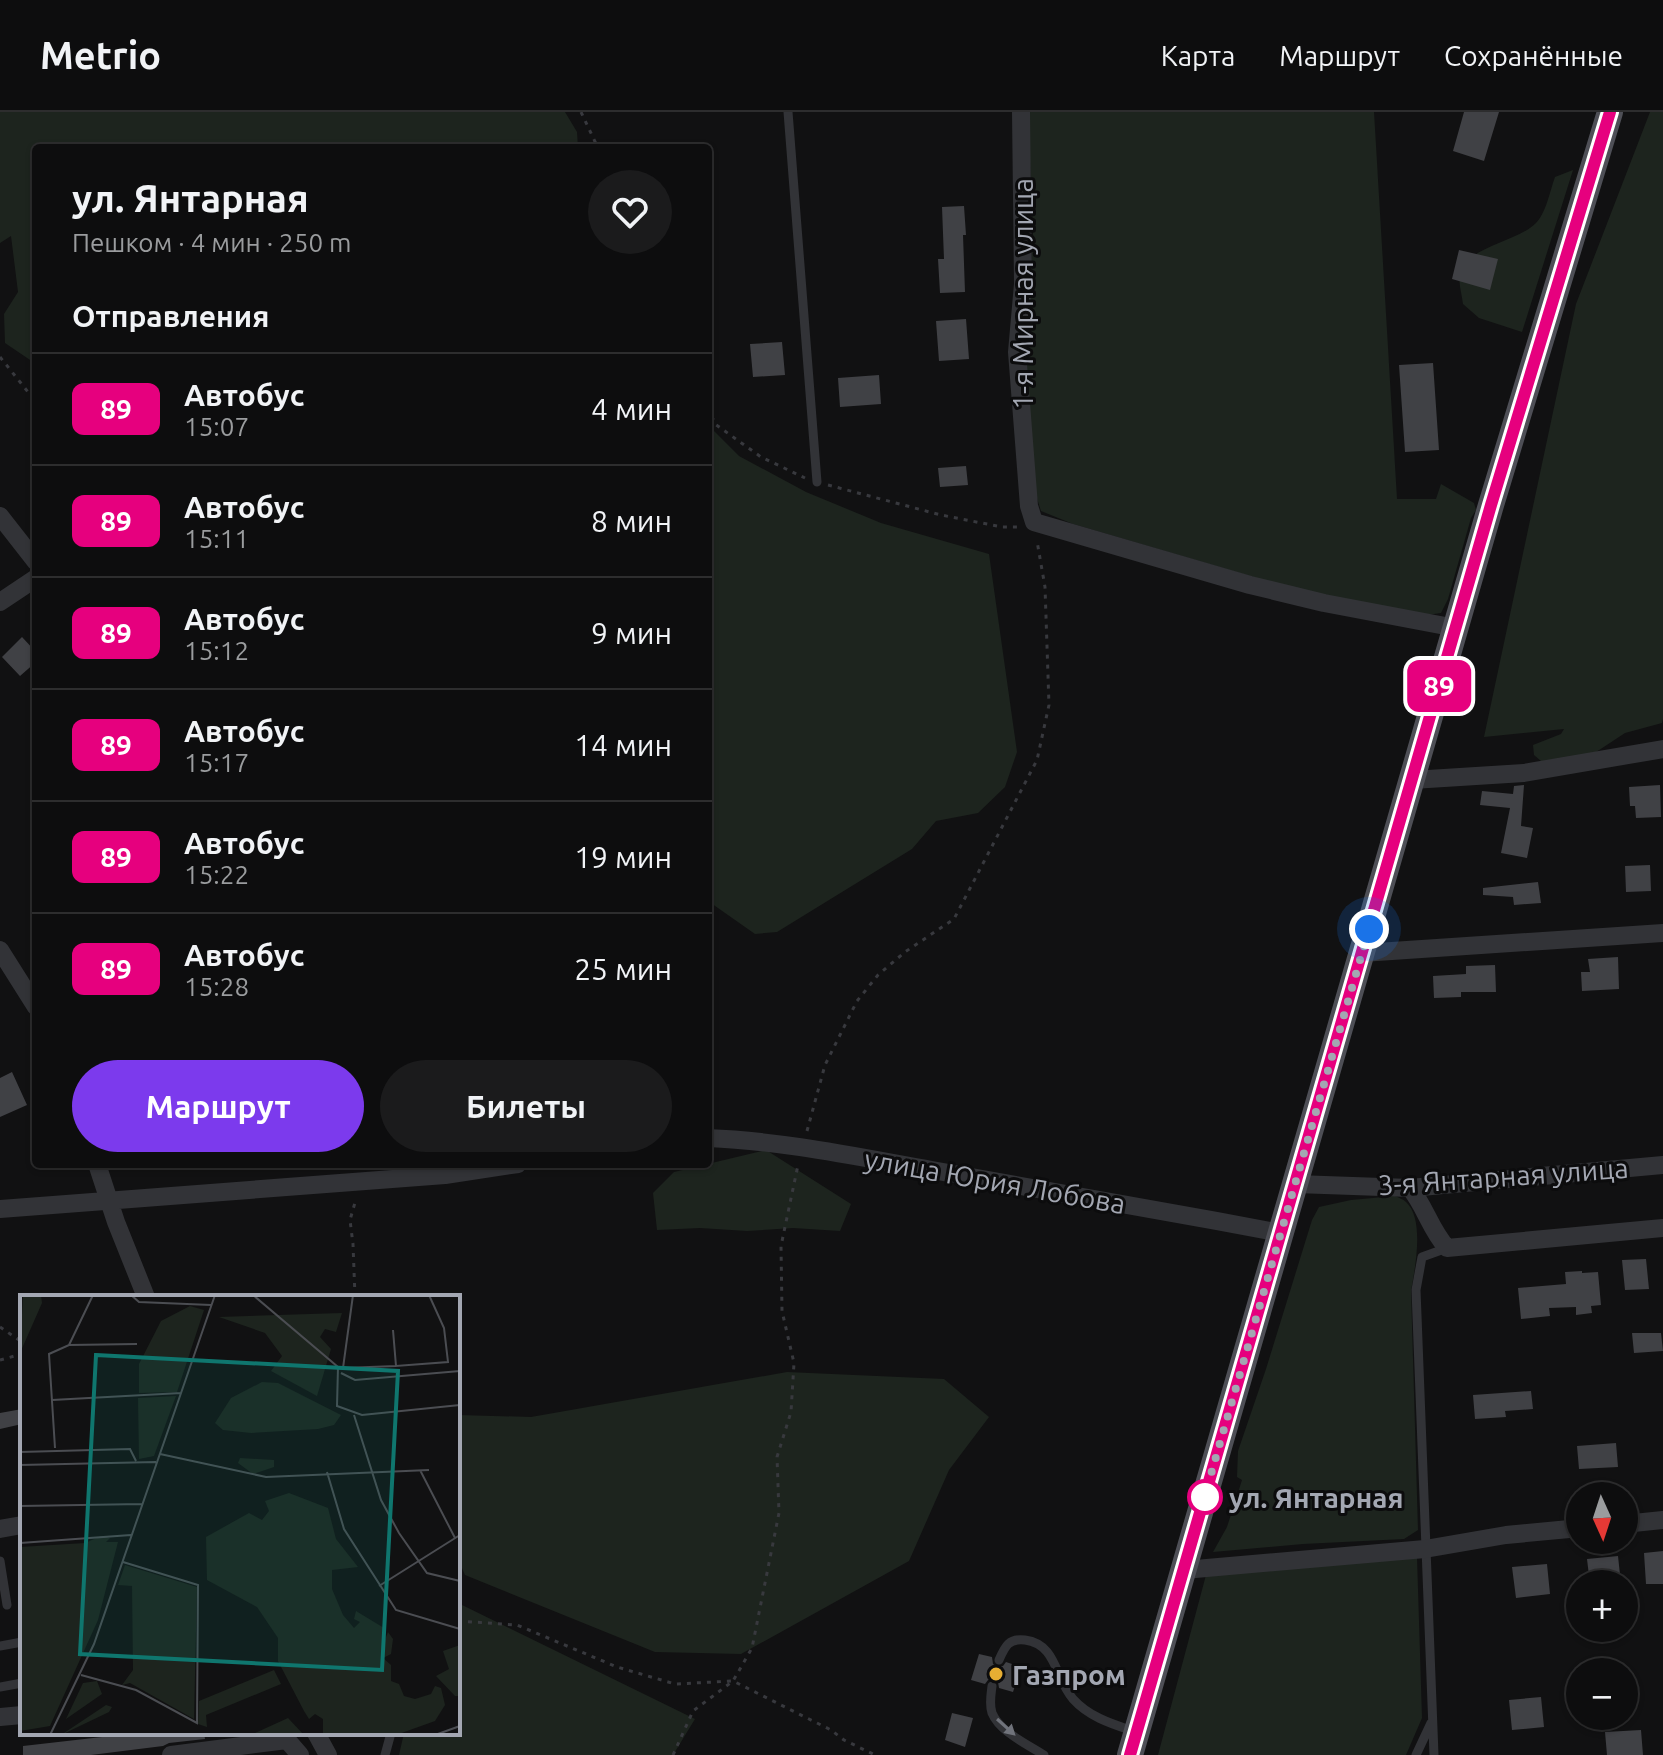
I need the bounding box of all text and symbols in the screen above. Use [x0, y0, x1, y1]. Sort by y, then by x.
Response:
text: Metrio [40, 34, 161, 76]
text: Карта [1161, 40, 1235, 71]
text: Маршрут [1279, 40, 1400, 71]
text: Сохранённые [1444, 40, 1623, 71]
button: heart [588, 170, 672, 254]
text: ул. Янтарная [72, 177, 309, 219]
street label: 1-я Мирная улица [1007, 178, 1038, 410]
text: Пешком · 4 мин · 250 m [72, 228, 351, 257]
text: Отправления [72, 299, 269, 333]
text: Автобус [184, 378, 304, 412]
text: 4 мин [591, 392, 672, 426]
text: 89 [100, 393, 132, 424]
text: 15:07 [184, 412, 249, 441]
text: Автобус [184, 490, 304, 524]
text: 8 мин [591, 504, 672, 538]
text: 89 [100, 505, 132, 536]
text: 15:11 [184, 524, 249, 553]
text: Автобус [184, 602, 304, 636]
text: 9 мин [591, 616, 672, 650]
text: 89 [100, 617, 132, 648]
text: 15:12 [184, 636, 249, 665]
line badge: 89 [1403, 660, 1475, 712]
text: 89 [1423, 670, 1455, 701]
text: Автобус [184, 714, 304, 748]
text: 14 мин [574, 728, 672, 762]
text: 89 [100, 729, 132, 760]
text: 15:17 [184, 748, 249, 777]
text: Автобус [184, 826, 304, 860]
text: 19 мин [574, 840, 672, 874]
text: 89 [100, 841, 132, 872]
text: 15:22 [184, 860, 249, 889]
your location [1349, 909, 1389, 949]
text: Автобус [184, 938, 304, 972]
text: 25 мин [574, 952, 672, 986]
text: 89 [100, 953, 132, 984]
text: 15:28 [184, 972, 249, 1001]
button: Маршрут [72, 1060, 364, 1152]
button: Билеты [380, 1060, 672, 1152]
street label: улица Юрия Лобова [862, 1143, 1128, 1219]
street label: 3-я Янтарная улица [1377, 1152, 1629, 1200]
inset map [20, 1295, 460, 1735]
marker: ул. Янтарная [1188, 1480, 1222, 1514]
place label: ул. Янтарная [1229, 1482, 1403, 1513]
north arrow [1566, 1482, 1638, 1554]
map controls [1566, 1482, 1638, 1730]
button: + [1566, 1570, 1638, 1642]
button: − [1566, 1658, 1638, 1730]
place label: Газпром [1012, 1659, 1126, 1690]
marker: Газпром [987, 1665, 1005, 1683]
one-way arrow [996, 1718, 1016, 1736]

